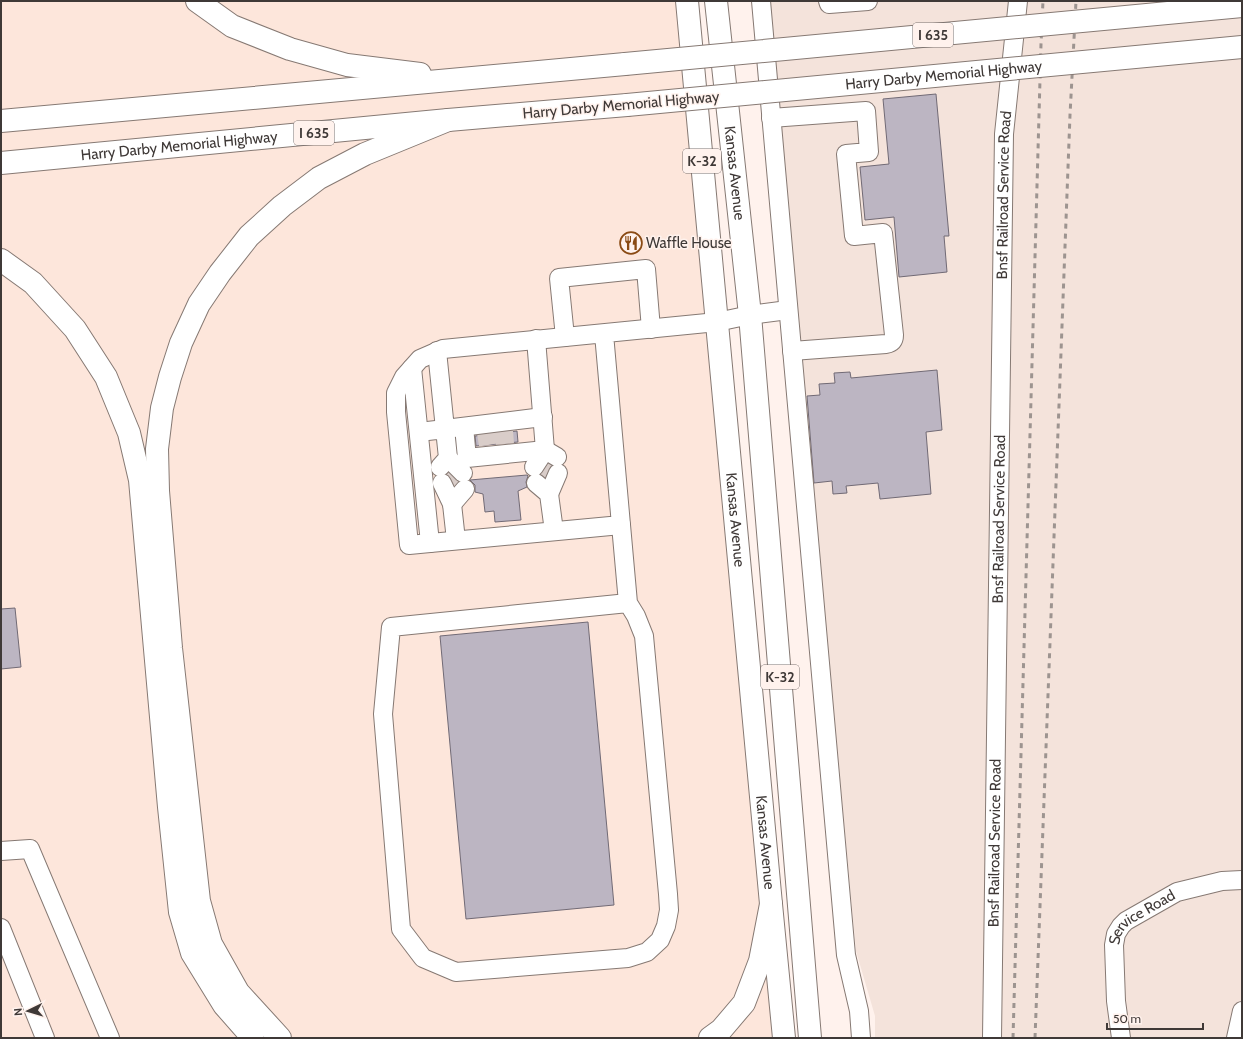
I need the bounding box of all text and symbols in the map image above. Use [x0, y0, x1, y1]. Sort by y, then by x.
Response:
road number: I 635 [913, 23, 953, 47]
street label: Harry Darby Memorial Highway [844, 57, 1043, 93]
street label: Harry Darby Memorial Highway [522, 87, 721, 123]
street label: Bnsf Railroad Service Road [993, 110, 1015, 279]
road number: I 635 [294, 121, 334, 145]
street label: Kansas Avenue [721, 125, 749, 221]
street label: Harry Darby Memorial Highway [80, 127, 279, 164]
road number: K-32 [683, 149, 721, 173]
restaurant icon: Waffle House [618, 230, 644, 256]
place label: Waffle House [646, 234, 732, 252]
street label: Bnsf Railroad Service Road [989, 435, 1009, 603]
street label: Kansas Avenue [722, 472, 749, 568]
road number: K-32 [761, 665, 799, 689]
street label: Bnsf Railroad Service Road [984, 759, 1005, 927]
street label: Kansas Avenue [752, 794, 779, 891]
street label: Service Road [1105, 886, 1178, 946]
north arrow [8, 991, 48, 1031]
scale bar [1107, 1005, 1203, 1031]
text: N [11, 1007, 25, 1016]
text: 50 m [1113, 1011, 1141, 1026]

